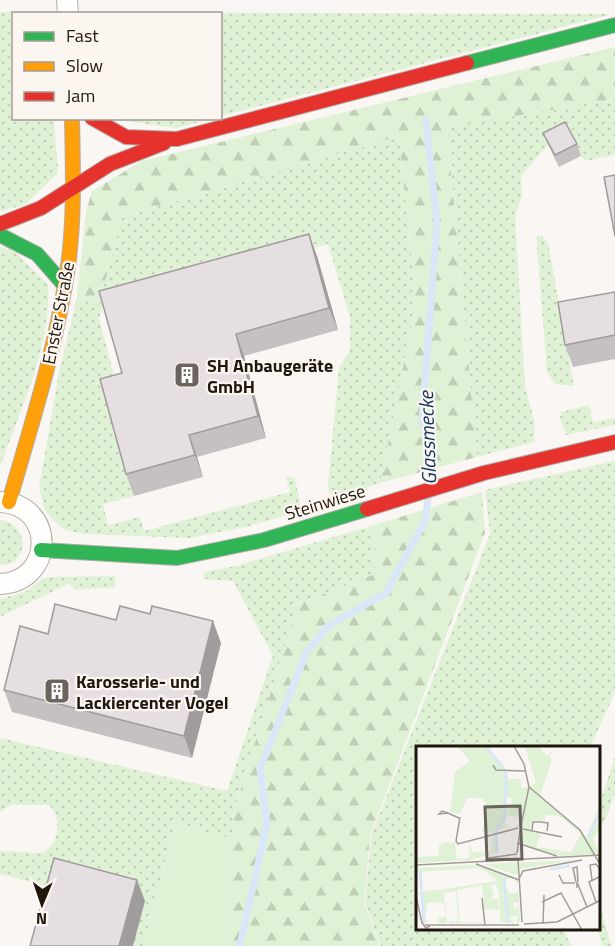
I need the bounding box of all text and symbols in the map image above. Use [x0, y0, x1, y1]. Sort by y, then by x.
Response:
legend [12, 12, 222, 120]
text: Fast [66, 22, 99, 49]
text: Slow [66, 52, 103, 79]
text: Jam [66, 82, 95, 109]
street label: Enster Straße [35, 259, 81, 367]
place label: SH Anbaugeräte GmbH [207, 352, 333, 400]
building icon: SH Anbaugeräte GmbH [172, 360, 202, 390]
water label: Glassmecke [410, 389, 444, 485]
street label: Steinwiese [281, 477, 369, 527]
place label: Karosserie- und Lackiercenter Vogel [76, 668, 229, 716]
building icon: Karosserie- und Lackiercenter Vogel [42, 676, 72, 706]
inset map [416, 746, 600, 931]
north arrow [12, 874, 72, 934]
text: N [36, 907, 47, 931]

